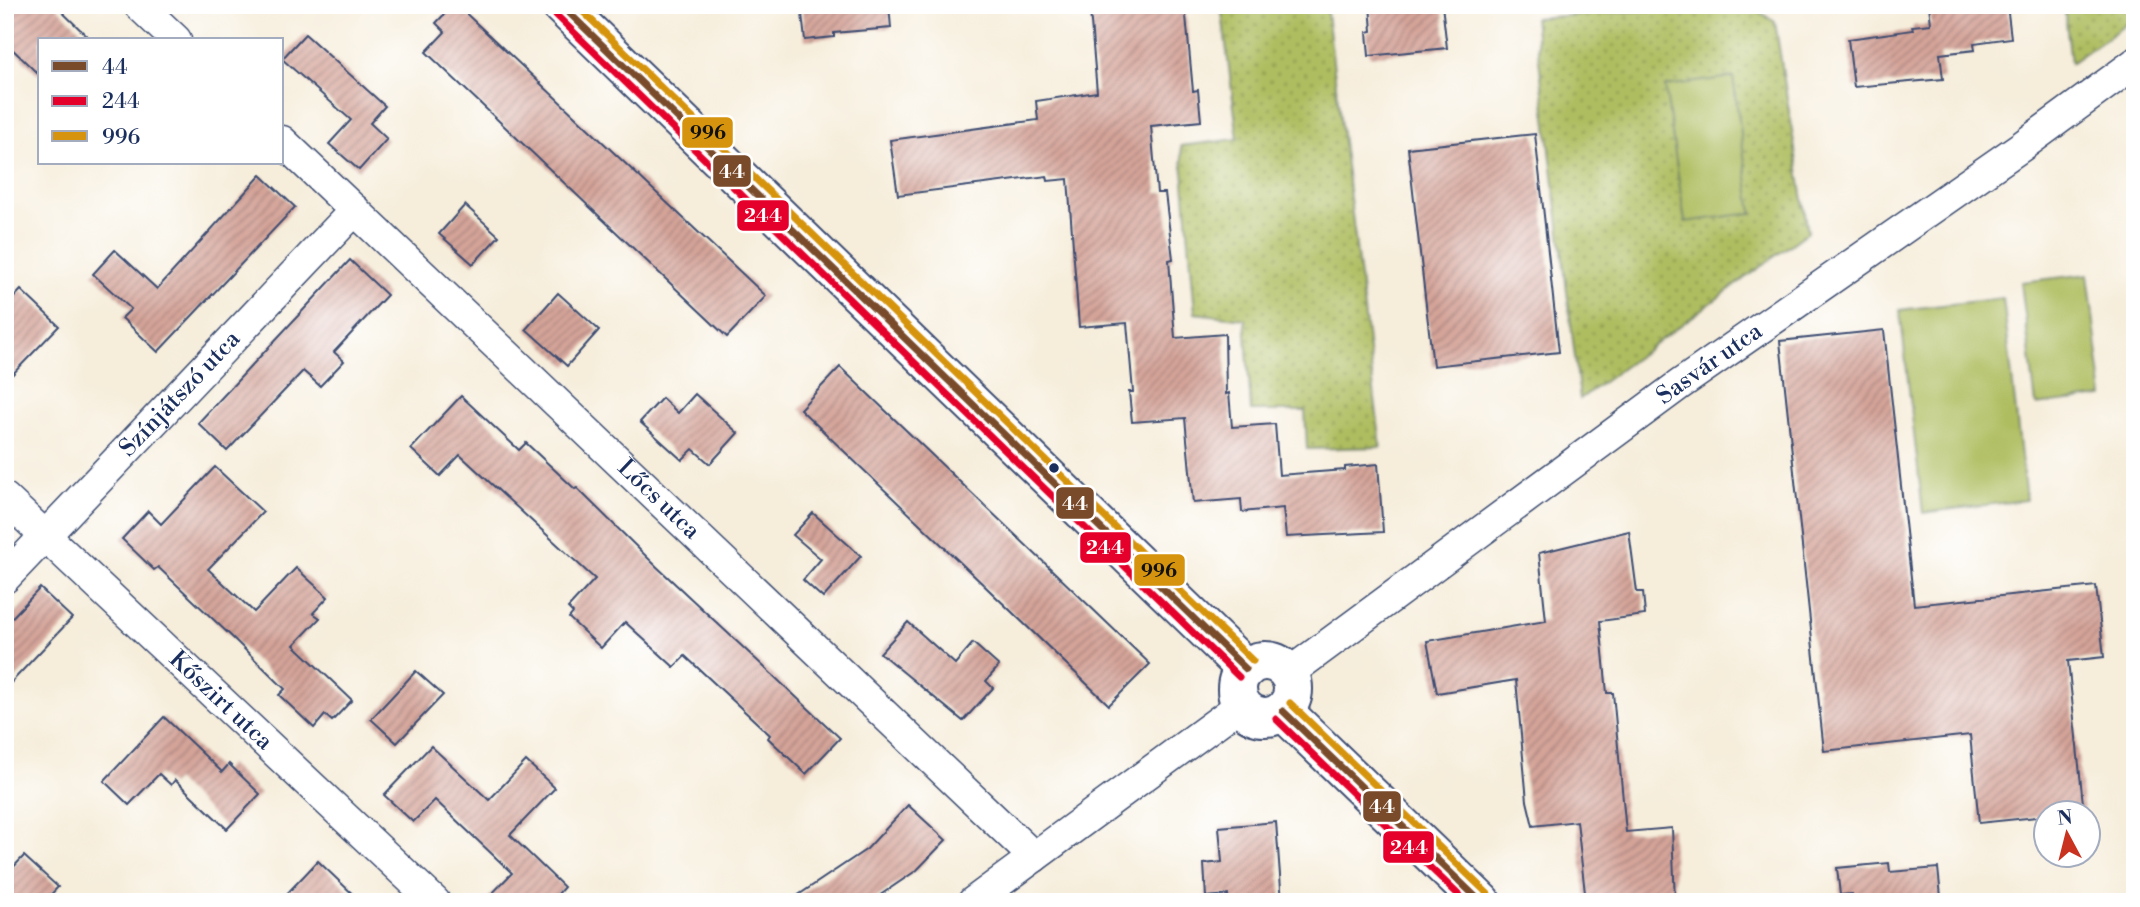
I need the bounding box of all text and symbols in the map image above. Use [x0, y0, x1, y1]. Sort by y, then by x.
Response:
legend [38, 38, 284, 164]
text: 44 [102, 55, 127, 81]
text: 244 [102, 89, 140, 115]
line badge: 996 [681, 116, 734, 149]
text: 996 [690, 121, 726, 145]
text: 996 [102, 125, 140, 151]
line badge: 44 [712, 154, 752, 188]
text: 44 [719, 160, 745, 184]
line badge: 244 [736, 199, 790, 232]
text: 244 [744, 204, 782, 228]
street label: Sasvár utca [1651, 316, 1769, 411]
street label: Színjátszó utca [113, 324, 248, 463]
street label: Lőcs utca [611, 453, 707, 547]
unlabelled marker [1047, 461, 1061, 475]
line badge: 44 [1055, 486, 1095, 520]
text: 44 [1062, 492, 1088, 516]
line badge: 244 [1079, 531, 1132, 564]
text: 244 [1086, 536, 1124, 560]
line badge: 996 [1133, 553, 1186, 587]
text: 996 [1141, 559, 1177, 583]
street label: Kőszirt utca [163, 645, 280, 757]
line badge: 44 [1362, 790, 1402, 823]
text: 44 [1369, 795, 1395, 819]
north arrow [2032, 799, 2102, 869]
text: N [2056, 805, 2074, 831]
line badge: 244 [1382, 830, 1435, 864]
text: 244 [1390, 836, 1428, 860]

